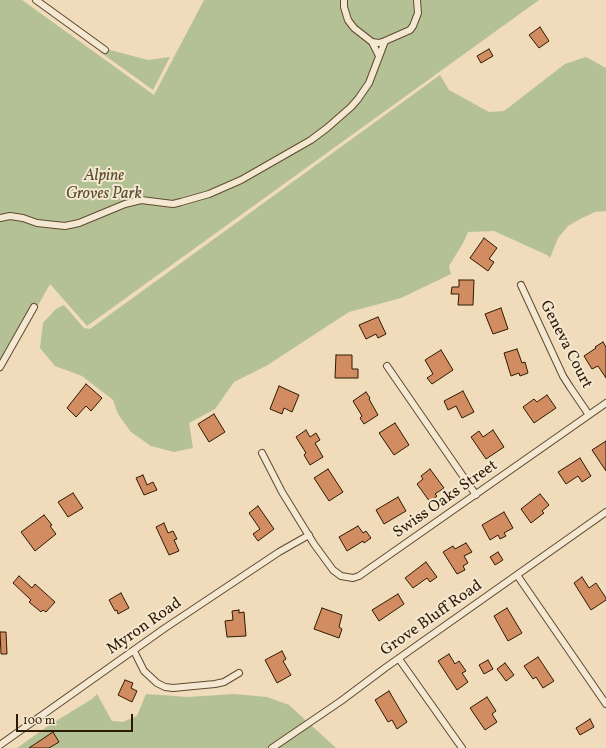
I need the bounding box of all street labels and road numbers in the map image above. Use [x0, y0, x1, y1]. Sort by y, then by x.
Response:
street label: Geneva Court [535, 298, 595, 392]
street label: Swiss Oaks Street [390, 457, 502, 543]
street label: Grove Bluff Road [378, 577, 486, 661]
street label: Myron Road [104, 594, 186, 660]

